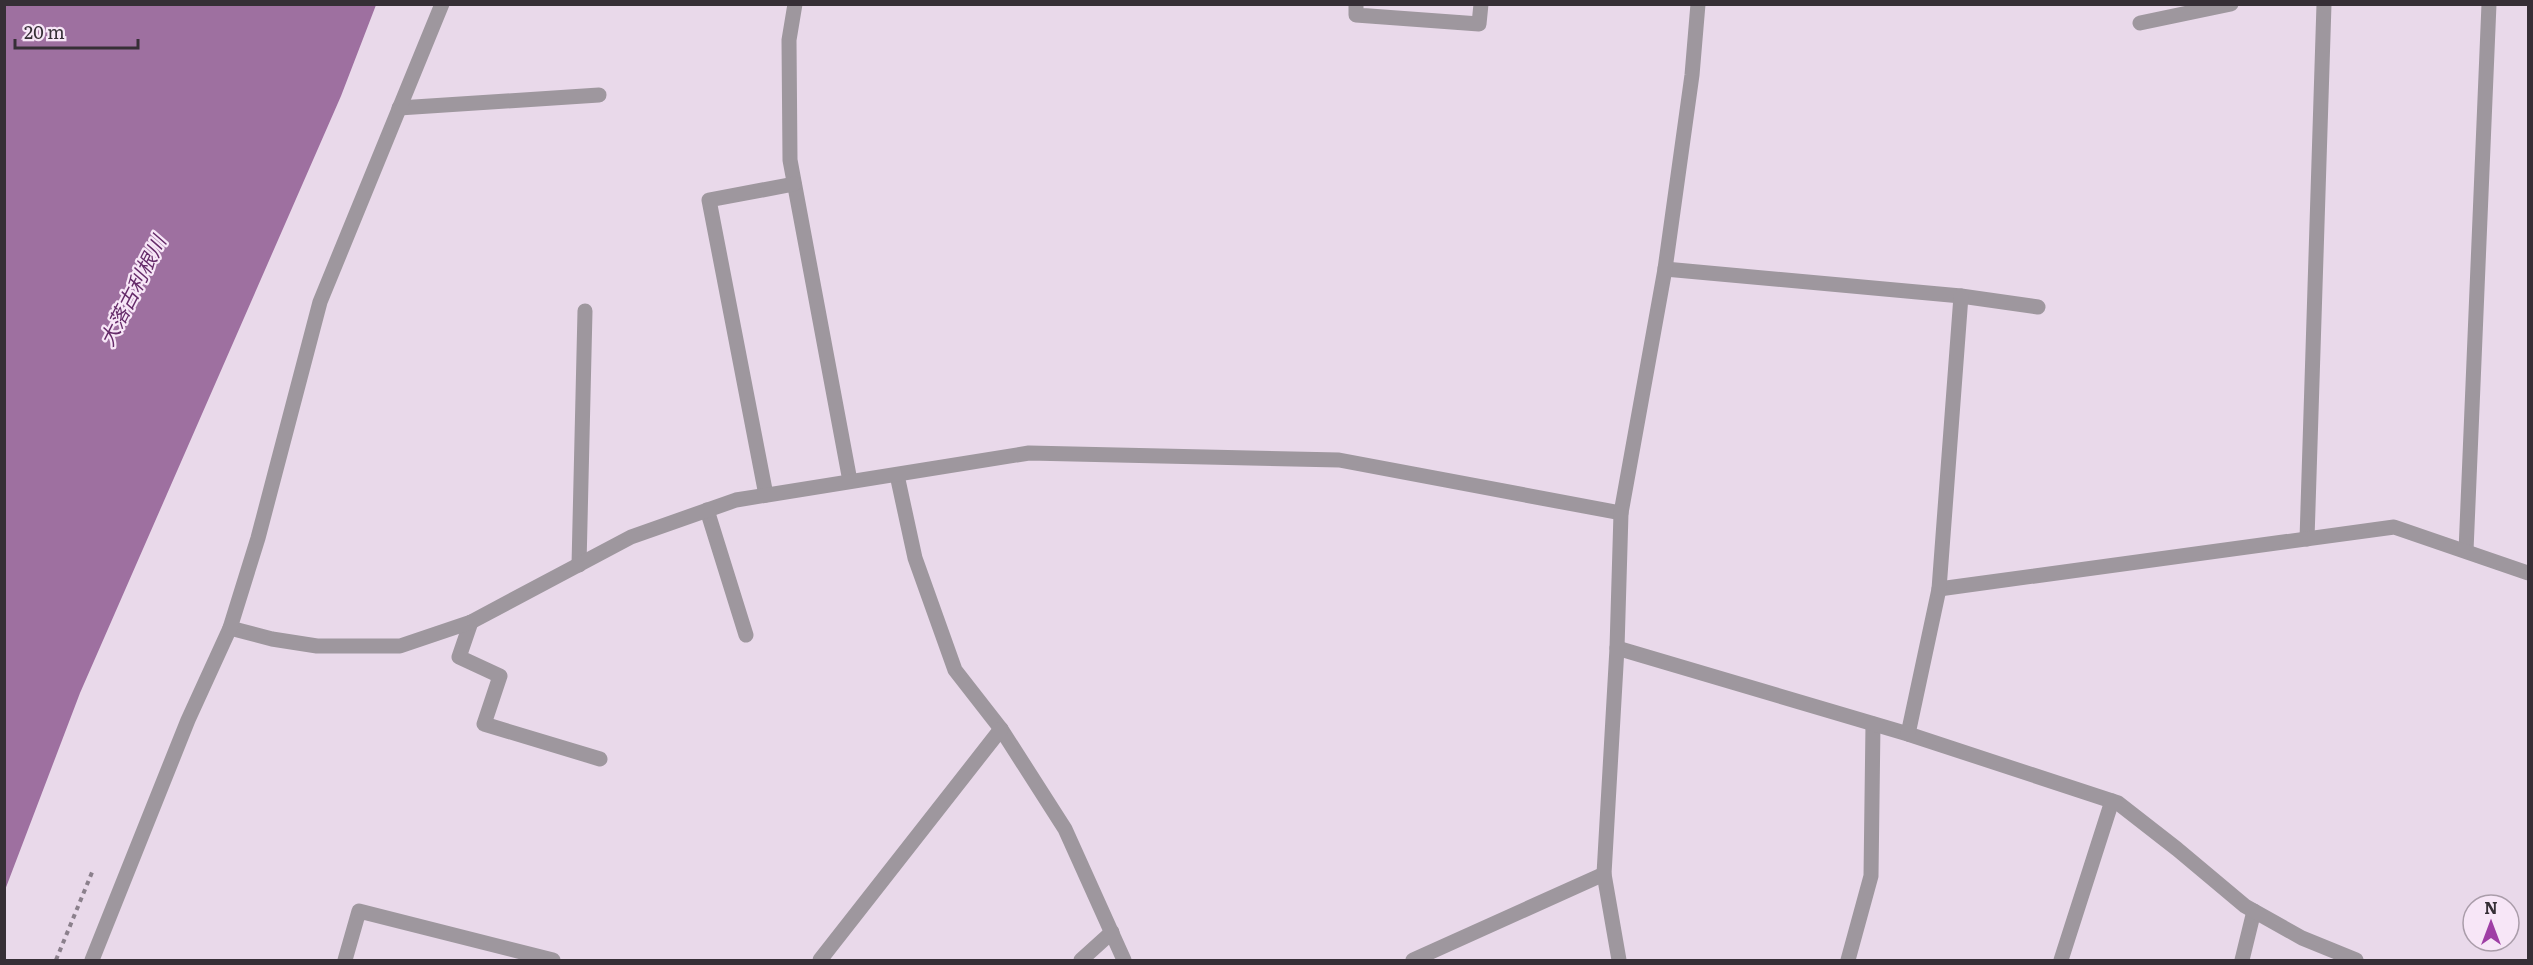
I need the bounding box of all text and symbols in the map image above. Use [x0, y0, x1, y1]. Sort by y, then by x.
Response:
scale bar [15, 12, 138, 50]
text: 20 m [24, 18, 65, 45]
water label: 大落古利根川 [91, 228, 173, 350]
north arrow [2461, 893, 2521, 953]
text: N [2484, 895, 2498, 919]

